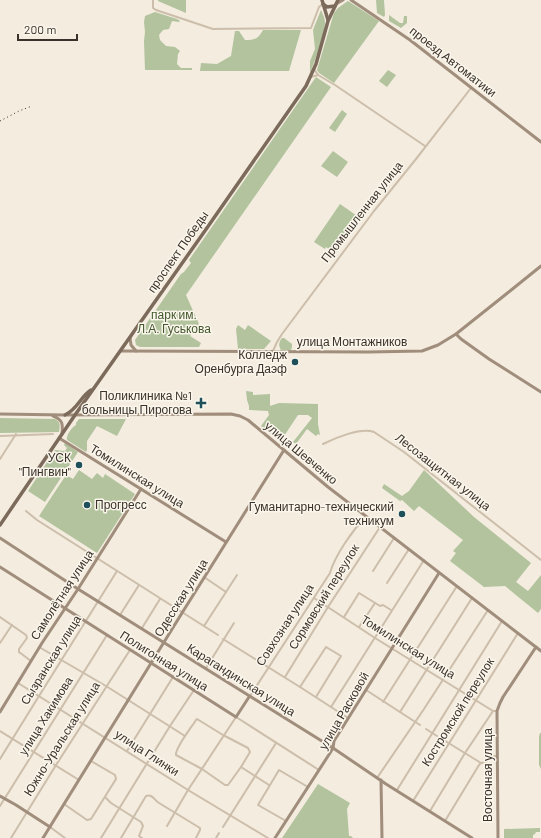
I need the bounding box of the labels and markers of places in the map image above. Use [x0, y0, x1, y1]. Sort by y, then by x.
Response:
place label: Колледж Оренбурга Даэф [195, 347, 287, 376]
marker: Колледж Оренбурга Даэф [290, 357, 300, 367]
place label: Поликлиника №1 больницы Пирогова [82, 388, 192, 417]
marker: Поликлиника №1 больницы Пирогова [195, 397, 207, 409]
place label: УСК "Пингвин" [19, 450, 71, 478]
marker: УСК "Пингвин" [74, 460, 84, 470]
place label: Прогресс [95, 497, 147, 512]
place label: Гуманитарно-технический техникум [249, 499, 394, 528]
marker: Прогресс [82, 500, 92, 510]
marker: Гуманитарно-технический техникум [397, 509, 407, 519]

